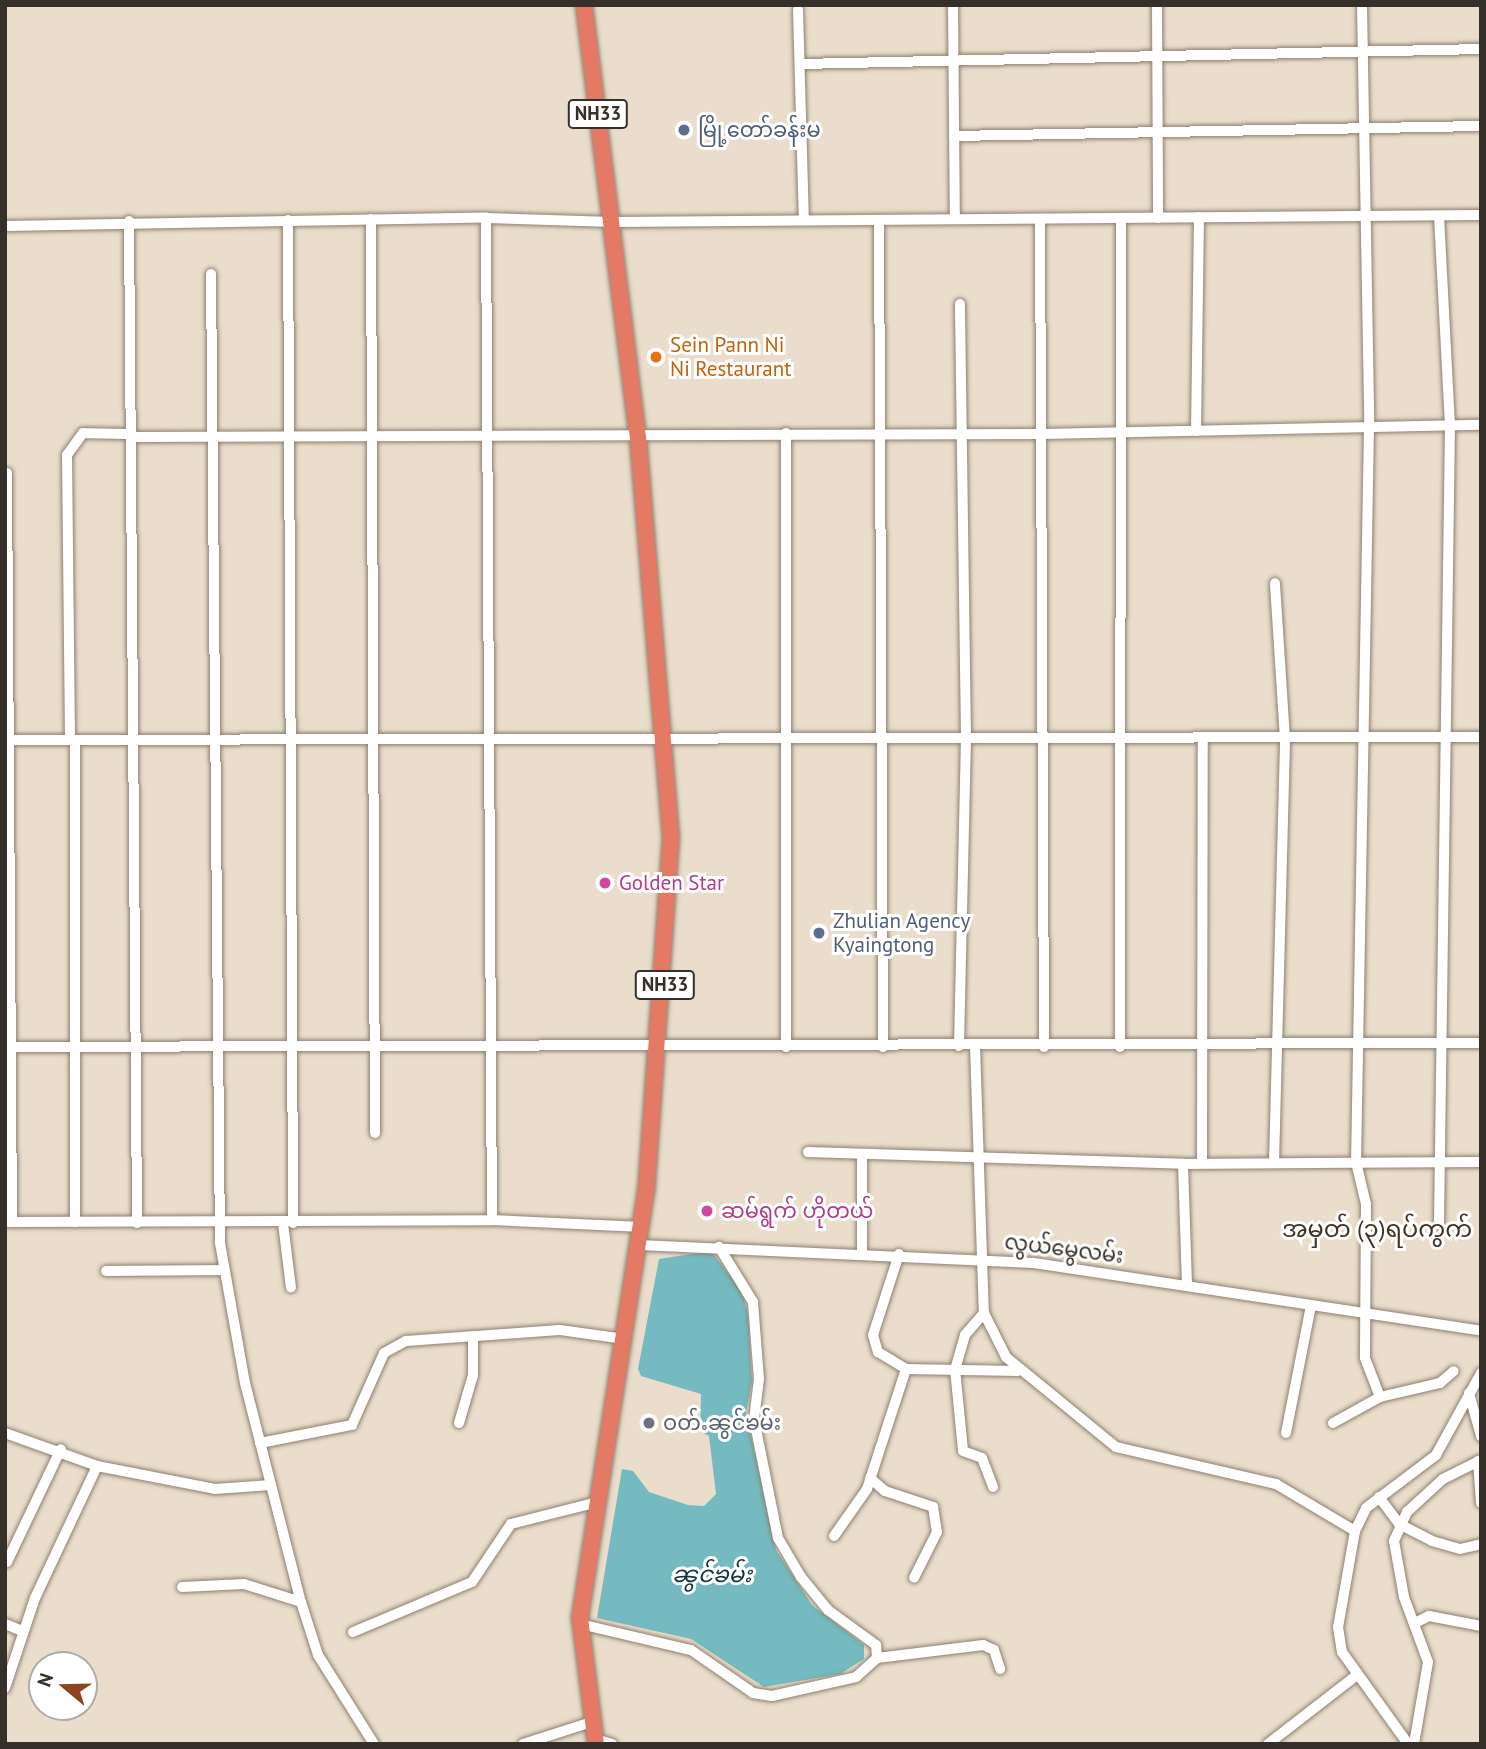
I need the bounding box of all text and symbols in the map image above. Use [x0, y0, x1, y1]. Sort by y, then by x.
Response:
road number: NH33 [566, 98, 630, 130]
place label: မြို့တော်ခန်းမ [698, 117, 821, 143]
marker: မြို့တော်ခန်းမ [676, 122, 692, 138]
place label: Sein Pann Ni Ni Restaurant [670, 332, 791, 382]
marker: Sein Pann Ni Ni Restaurant [648, 349, 664, 365]
place label: Golden Star [619, 870, 724, 896]
marker: Golden Star [597, 875, 613, 891]
place label: Zhulian Agency Kyaingtong [833, 908, 971, 958]
marker: Zhulian Agency Kyaingtong [811, 925, 827, 941]
road number: NH33 [634, 970, 696, 1001]
place label: ဆမ်ရွက် ဟိုတယ် [721, 1198, 873, 1224]
marker: ဆမ်ရွက် ဟိုတယ် [699, 1203, 715, 1219]
district label: အမှတ် (၃)ရပ်ကွက် [1282, 1215, 1472, 1243]
street label: လွယ်မွေလမ်း [1003, 1229, 1125, 1269]
place label: ဝတ်ႉၼွင်ၶမ်း [663, 1410, 781, 1436]
marker: ဝတ်ႉၼွင်ၶမ်း [641, 1415, 657, 1431]
water label: ၼွင်ၶမ်း [672, 1560, 752, 1588]
north arrow [28, 1651, 98, 1721]
text: N [32, 1670, 58, 1690]

